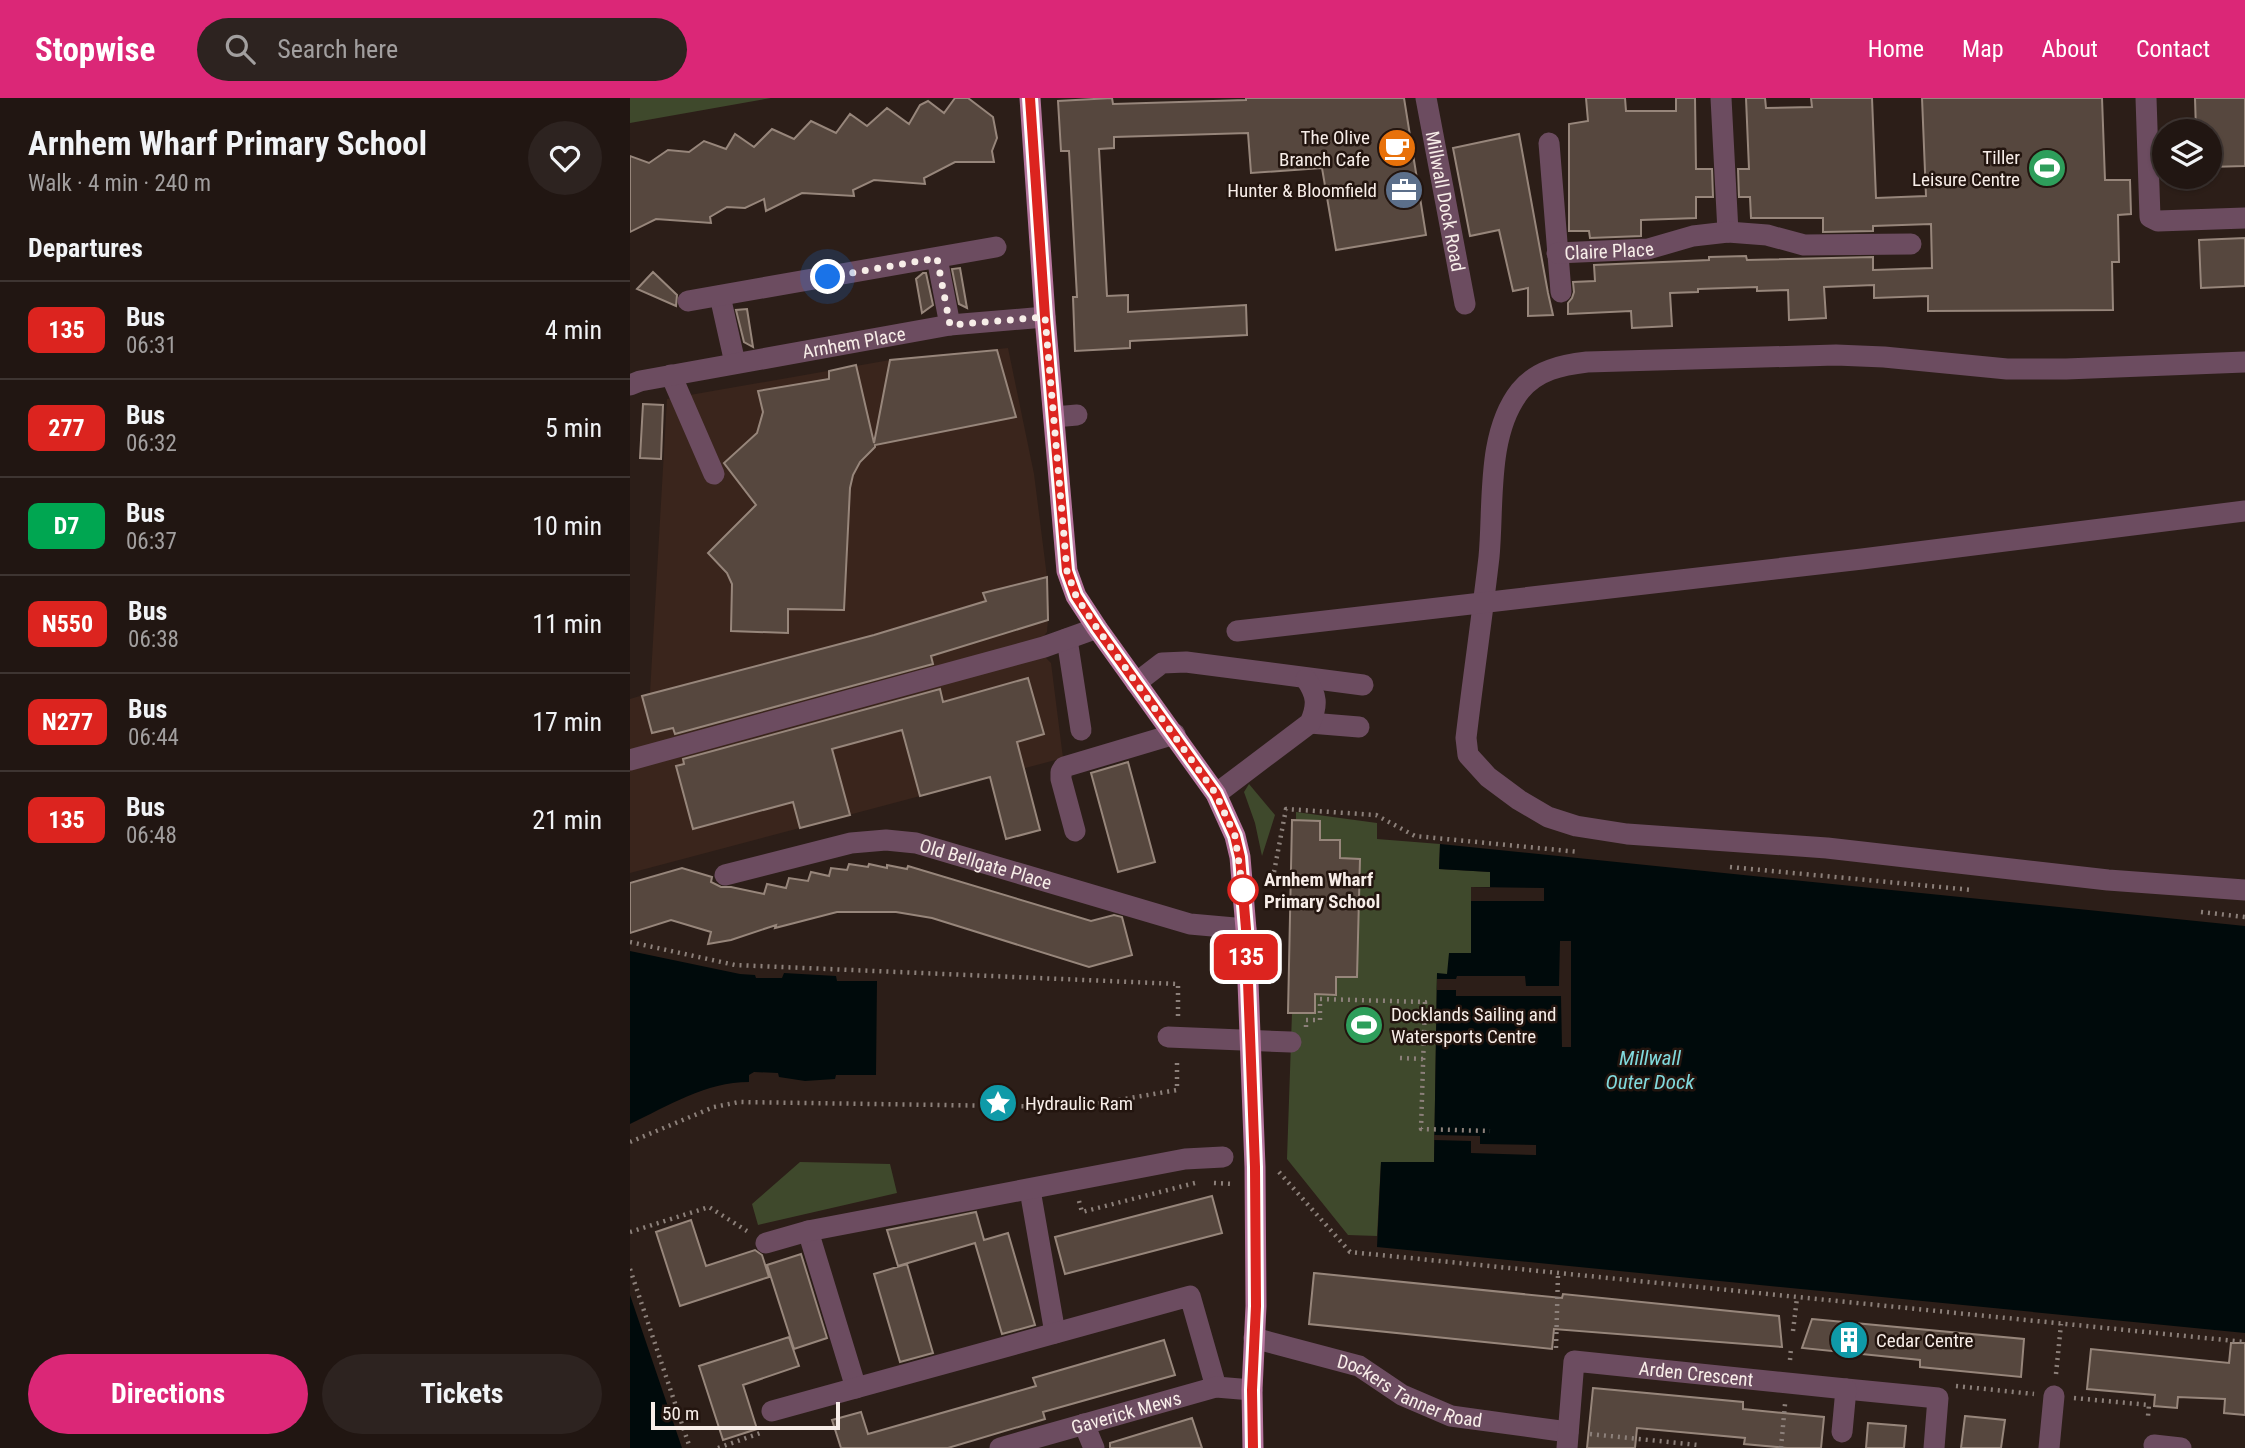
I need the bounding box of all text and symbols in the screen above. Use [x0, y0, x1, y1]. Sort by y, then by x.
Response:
search box [197, 18, 687, 81]
text: Stopwise [35, 30, 155, 69]
icon: search [221, 30, 259, 68]
text: Search here [277, 34, 398, 64]
text: Home [1868, 35, 1924, 63]
text: Map [1962, 35, 2004, 63]
text: About [2042, 35, 2098, 63]
text: Contact [2136, 35, 2210, 63]
map controls [2152, 119, 2222, 189]
button: layers [2152, 119, 2222, 189]
button: heart [528, 121, 602, 195]
text: Arnhem Wharf Primary School [28, 124, 427, 163]
place label: The Olive Branch Cafe [1279, 126, 1370, 171]
cafe icon: The Olive Branch Cafe [1376, 127, 1418, 169]
street label: Millwall Dock Road [1420, 129, 1470, 273]
place label: Tiller Leisure Centre [1912, 146, 2020, 191]
sports icon: Tiller Leisure Centre [2026, 147, 2068, 189]
office icon: Hunter & Bloomfield [1383, 169, 1425, 211]
text: Walk · 4 min · 240 m [28, 170, 211, 197]
place label: Hunter & Bloomfield [1227, 179, 1377, 202]
text: Departures [28, 233, 143, 263]
street label: Claire Place [1564, 237, 1657, 265]
your location [810, 259, 845, 294]
text: Bus [126, 302, 165, 332]
text: 4 min [545, 315, 602, 345]
text: 135 [48, 316, 85, 344]
street label: Arnhem Place [800, 322, 907, 363]
text: 06:31 [126, 332, 177, 359]
text: Bus [126, 400, 165, 430]
text: 5 min [545, 413, 602, 443]
text: 277 [48, 414, 85, 442]
text: 06:32 [126, 430, 177, 457]
text: Bus [126, 498, 165, 528]
text: 10 min [532, 511, 602, 541]
text: D7 [54, 512, 79, 540]
text: 06:37 [126, 528, 177, 555]
text: Bus [128, 596, 167, 626]
text: 11 min [532, 609, 602, 639]
text: N550 [42, 610, 93, 638]
text: 06:38 [128, 626, 179, 653]
text: Bus [128, 694, 167, 724]
text: 17 min [532, 707, 602, 737]
text: N277 [42, 708, 93, 736]
text: 06:44 [128, 724, 179, 751]
text: Bus [126, 792, 165, 822]
text: 21 min [532, 805, 602, 835]
text: 135 [48, 806, 85, 834]
text: 06:48 [126, 822, 177, 849]
street label: Old Bellgate Place [917, 834, 1055, 895]
place label: Arnhem Wharf Primary School [1264, 868, 1380, 913]
marker: Arnhem Wharf Primary School [1228, 875, 1258, 905]
line badge: 135 [1206, 934, 1286, 980]
text: 135 [1228, 943, 1264, 971]
place label: Docklands Sailing and Watersports Centre [1391, 1003, 1557, 1048]
sports icon: Docklands Sailing and Watersports Centre [1343, 1004, 1385, 1046]
water label: Millwall Outer Dock [1605, 1046, 1695, 1094]
place icon: Hydraulic Ram [977, 1082, 1019, 1124]
place label: Hydraulic Ram [1025, 1092, 1133, 1115]
building icon: Cedar Centre [1828, 1319, 1870, 1361]
place label: Cedar Centre [1876, 1329, 1973, 1352]
street label: Dockers Tanner Road [1335, 1350, 1484, 1432]
button: Directions [28, 1354, 308, 1434]
button: Tickets [322, 1354, 602, 1434]
street label: Arden Crescent [1638, 1357, 1754, 1391]
street label: Gaverick Mews [1069, 1386, 1184, 1439]
scale bar [651, 1399, 840, 1431]
text: 50 m [662, 1402, 699, 1425]

